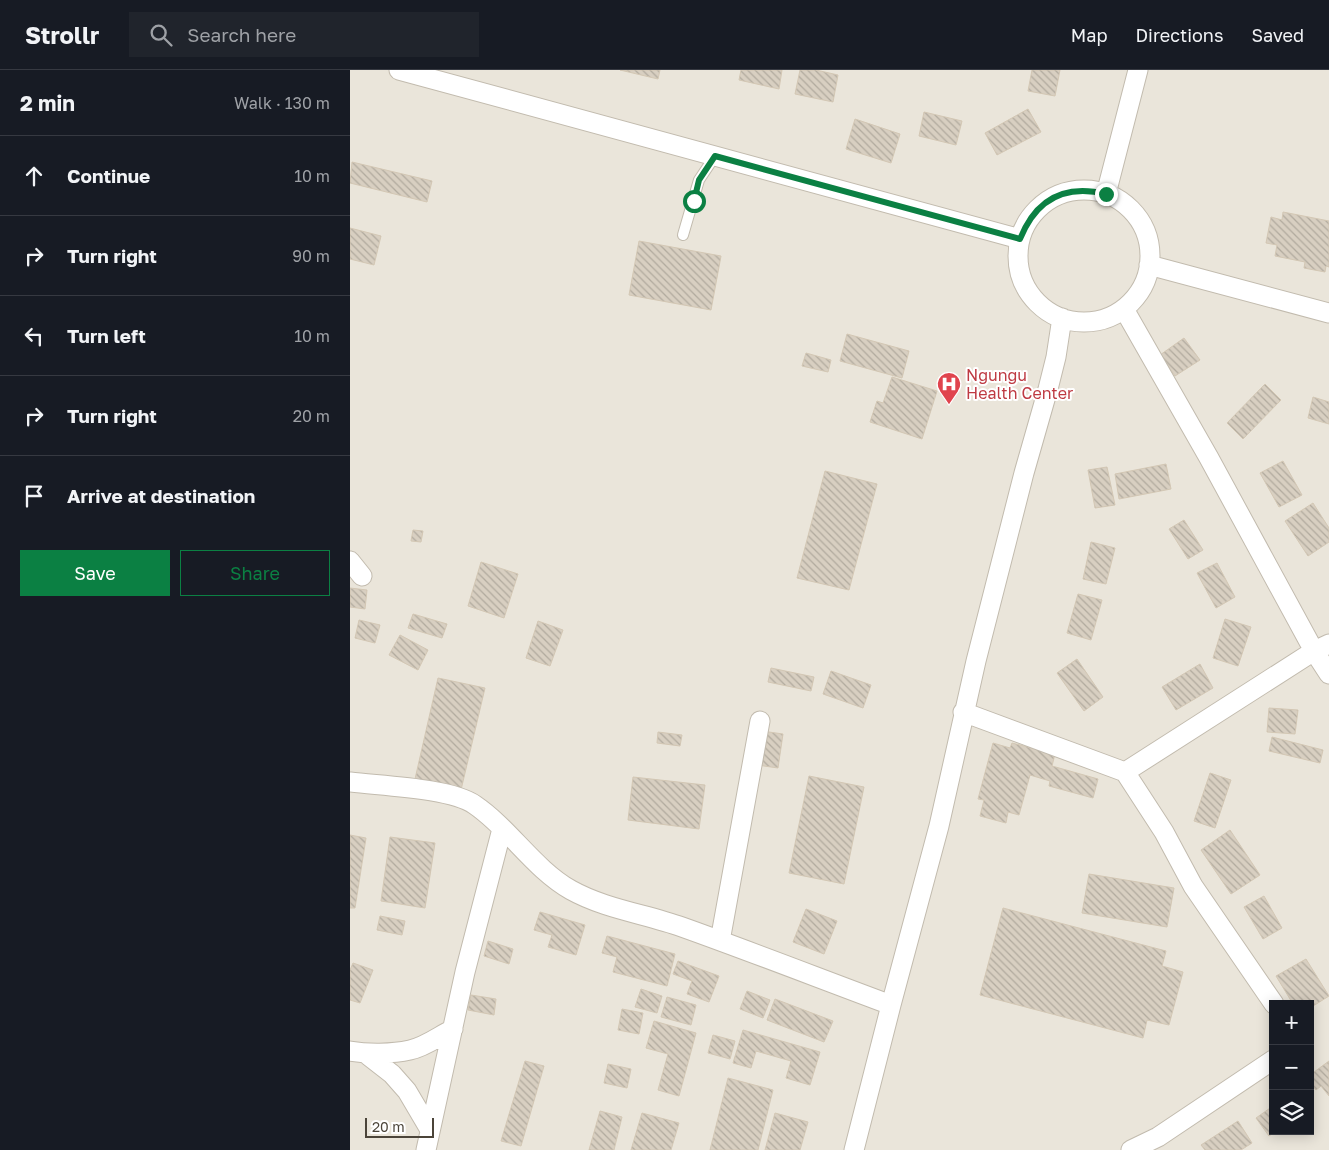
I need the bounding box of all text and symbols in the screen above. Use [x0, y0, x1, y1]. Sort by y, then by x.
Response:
search box [129, 12, 479, 57]
text: Strollr [25, 20, 99, 49]
icon: search [147, 21, 175, 49]
text: Search here [187, 23, 296, 46]
text: Map [1071, 24, 1107, 46]
text: Directions [1135, 24, 1223, 46]
text: Saved [1251, 24, 1304, 46]
text: 2 min [20, 90, 75, 116]
text: Walk · 130 m [234, 93, 330, 113]
icon: ahead [20, 162, 48, 190]
text: Continue [67, 164, 150, 187]
text: 10 m [294, 166, 330, 186]
route end [1095, 183, 1118, 206]
route start [683, 190, 706, 213]
icon: right [20, 242, 48, 270]
text: Turn right [67, 244, 157, 267]
text: 90 m [292, 246, 330, 266]
icon: left [20, 322, 48, 350]
text: Turn left [67, 324, 146, 347]
text: 10 m [294, 326, 330, 346]
place label: Ngungu Health Center [966, 365, 1073, 403]
hospital icon: Ngungu Health Center [936, 371, 962, 405]
icon: right [20, 402, 48, 430]
text: Turn right [67, 404, 157, 427]
text: 20 m [293, 406, 330, 426]
icon: arrive [20, 482, 48, 510]
text: Arrive at destination [67, 484, 255, 507]
button: Save [20, 550, 170, 596]
button: Share [180, 550, 330, 596]
map controls [1269, 1000, 1314, 1135]
button: + [1269, 1000, 1314, 1045]
button: − [1269, 1045, 1314, 1090]
button: layers [1269, 1090, 1314, 1135]
scale bar [365, 1115, 434, 1138]
text: 20 m [372, 1118, 405, 1135]

